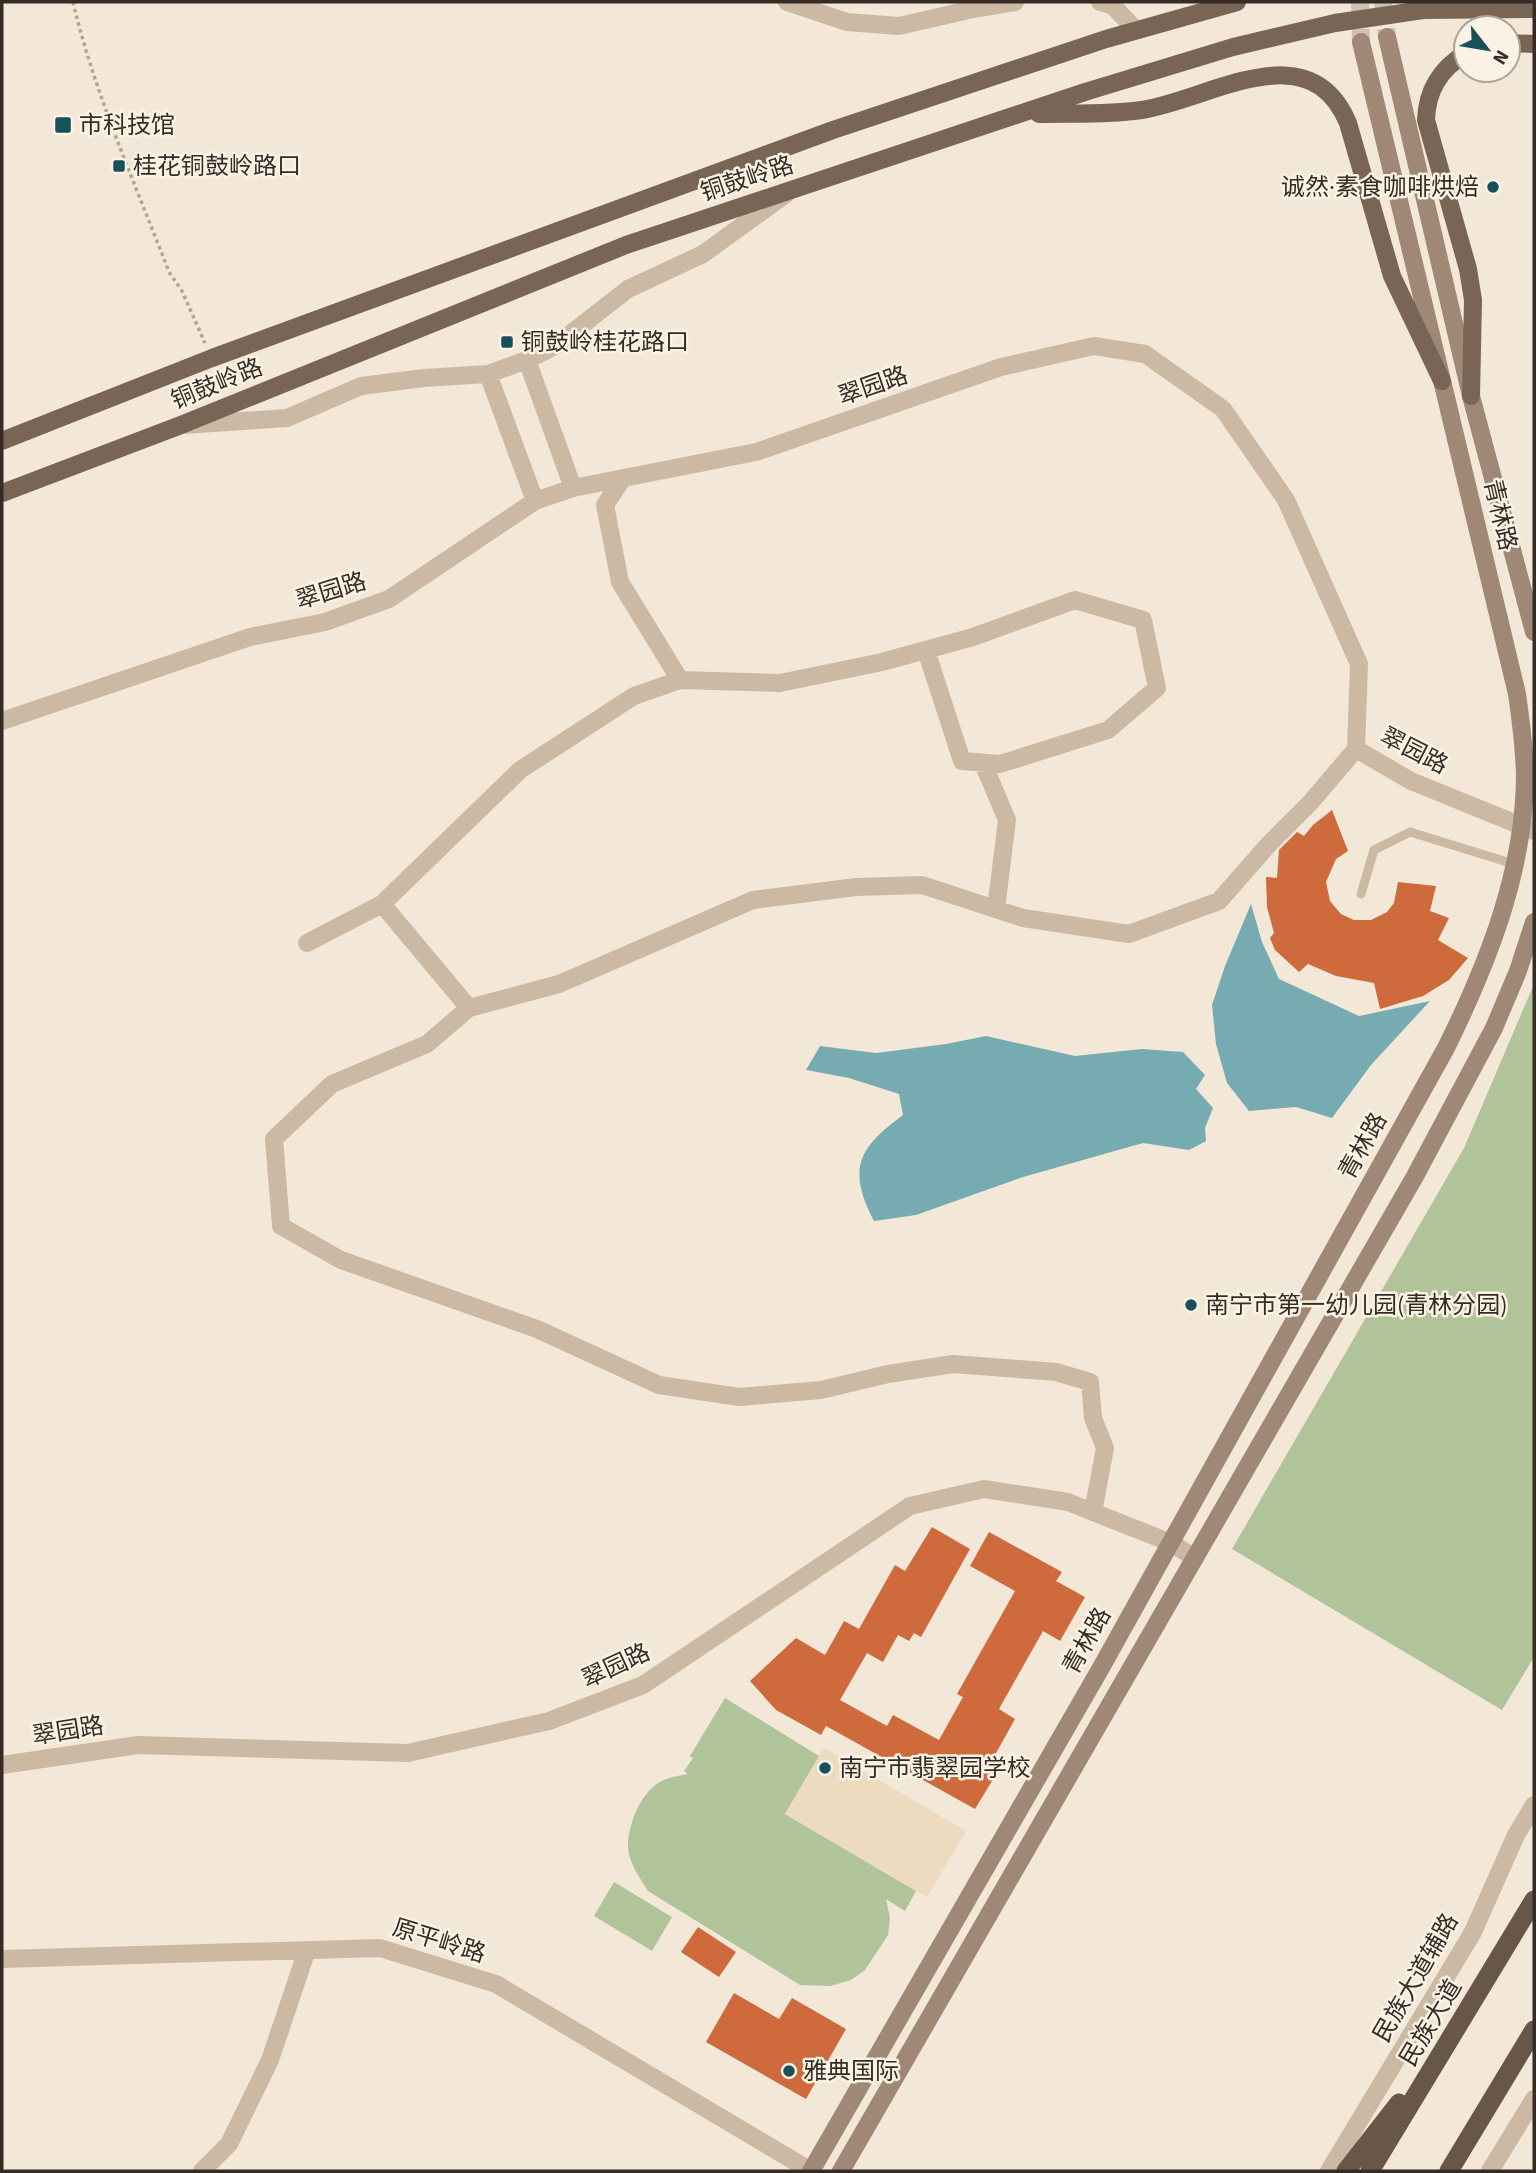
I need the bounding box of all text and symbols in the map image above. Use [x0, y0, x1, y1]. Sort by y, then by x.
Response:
north arrow [1452, 14, 1522, 84]
text: N [1485, 45, 1515, 69]
place label: 市科技馆 [79, 108, 175, 143]
marker: 市科技馆 [53, 115, 73, 135]
street label: 铜鼓岭路 [696, 148, 798, 210]
place label: 桂花铜鼓岭路口 [133, 149, 301, 184]
marker: 桂花铜鼓岭路口 [111, 158, 127, 174]
place label: 诚然·素食咖啡烘焙 [1281, 170, 1479, 205]
marker: 诚然·素食咖啡烘焙 [1485, 179, 1501, 195]
place label: 铜鼓岭桂花路口 [521, 325, 689, 360]
marker: 铜鼓岭桂花路口 [499, 334, 515, 350]
street label: 铜鼓岭路 [166, 350, 268, 418]
street label: 翠园路 [833, 358, 913, 414]
street label: 青林路 [1475, 476, 1525, 554]
street label: 翠园路 [291, 564, 371, 618]
street label: 翠园路 [1374, 719, 1454, 783]
street label: 青林路 [1330, 1106, 1396, 1186]
place label: 南宁市第一幼儿园(青林分园) [1205, 1288, 1508, 1323]
marker: 南宁市第一幼儿园(青林分园) [1183, 1297, 1199, 1313]
street label: 青林路 [1054, 1601, 1120, 1681]
street label: 翠园路 [576, 1635, 656, 1697]
street label: 翠园路 [30, 1708, 106, 1754]
place label: 南宁市翡翠园学校 [839, 1751, 1031, 1786]
marker: 南宁市翡翠园学校 [817, 1760, 833, 1776]
street label: 民族大道辅路 [1368, 1908, 1464, 2048]
street label: 原平岭路 [388, 1910, 490, 1972]
street label: 民族大道 [1394, 1974, 1468, 2072]
place label: 雅典国际 [803, 2054, 899, 2089]
marker: 雅典国际 [781, 2063, 797, 2079]

